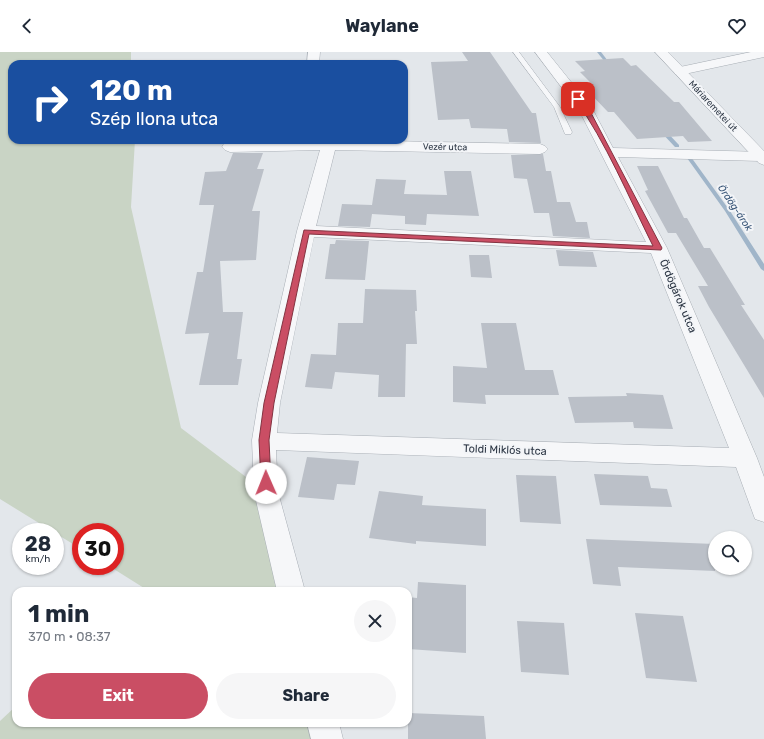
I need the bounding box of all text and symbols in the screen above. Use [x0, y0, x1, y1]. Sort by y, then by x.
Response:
icon: back [16, 15, 38, 37]
text: Waylane [345, 15, 419, 37]
icon: heart [726, 15, 748, 37]
text: 120 m [90, 74, 173, 107]
icon: right [24, 76, 76, 128]
street label: Máriaremetei út [687, 78, 739, 134]
pin [561, 82, 595, 116]
icon: arrive [567, 88, 589, 110]
text: Szép Ilona utca [90, 108, 218, 130]
street label: Vezér utca [423, 142, 467, 152]
water label: Ördög-árok [715, 182, 755, 234]
street label: Ördögárok utca [657, 257, 699, 335]
street label: Toldi Miklós utca [463, 442, 547, 458]
position arrow [245, 462, 287, 504]
speed limit sign: 30 [72, 523, 124, 575]
map controls [708, 531, 752, 575]
button: search [708, 531, 752, 575]
text: 28 [25, 532, 51, 556]
text: km/h [26, 553, 50, 565]
text: 1 min [28, 600, 89, 628]
button: close [354, 600, 396, 642]
text: 370 m · 08:37 [28, 629, 110, 644]
button: Exit [28, 673, 208, 719]
button: Share [216, 673, 396, 719]

